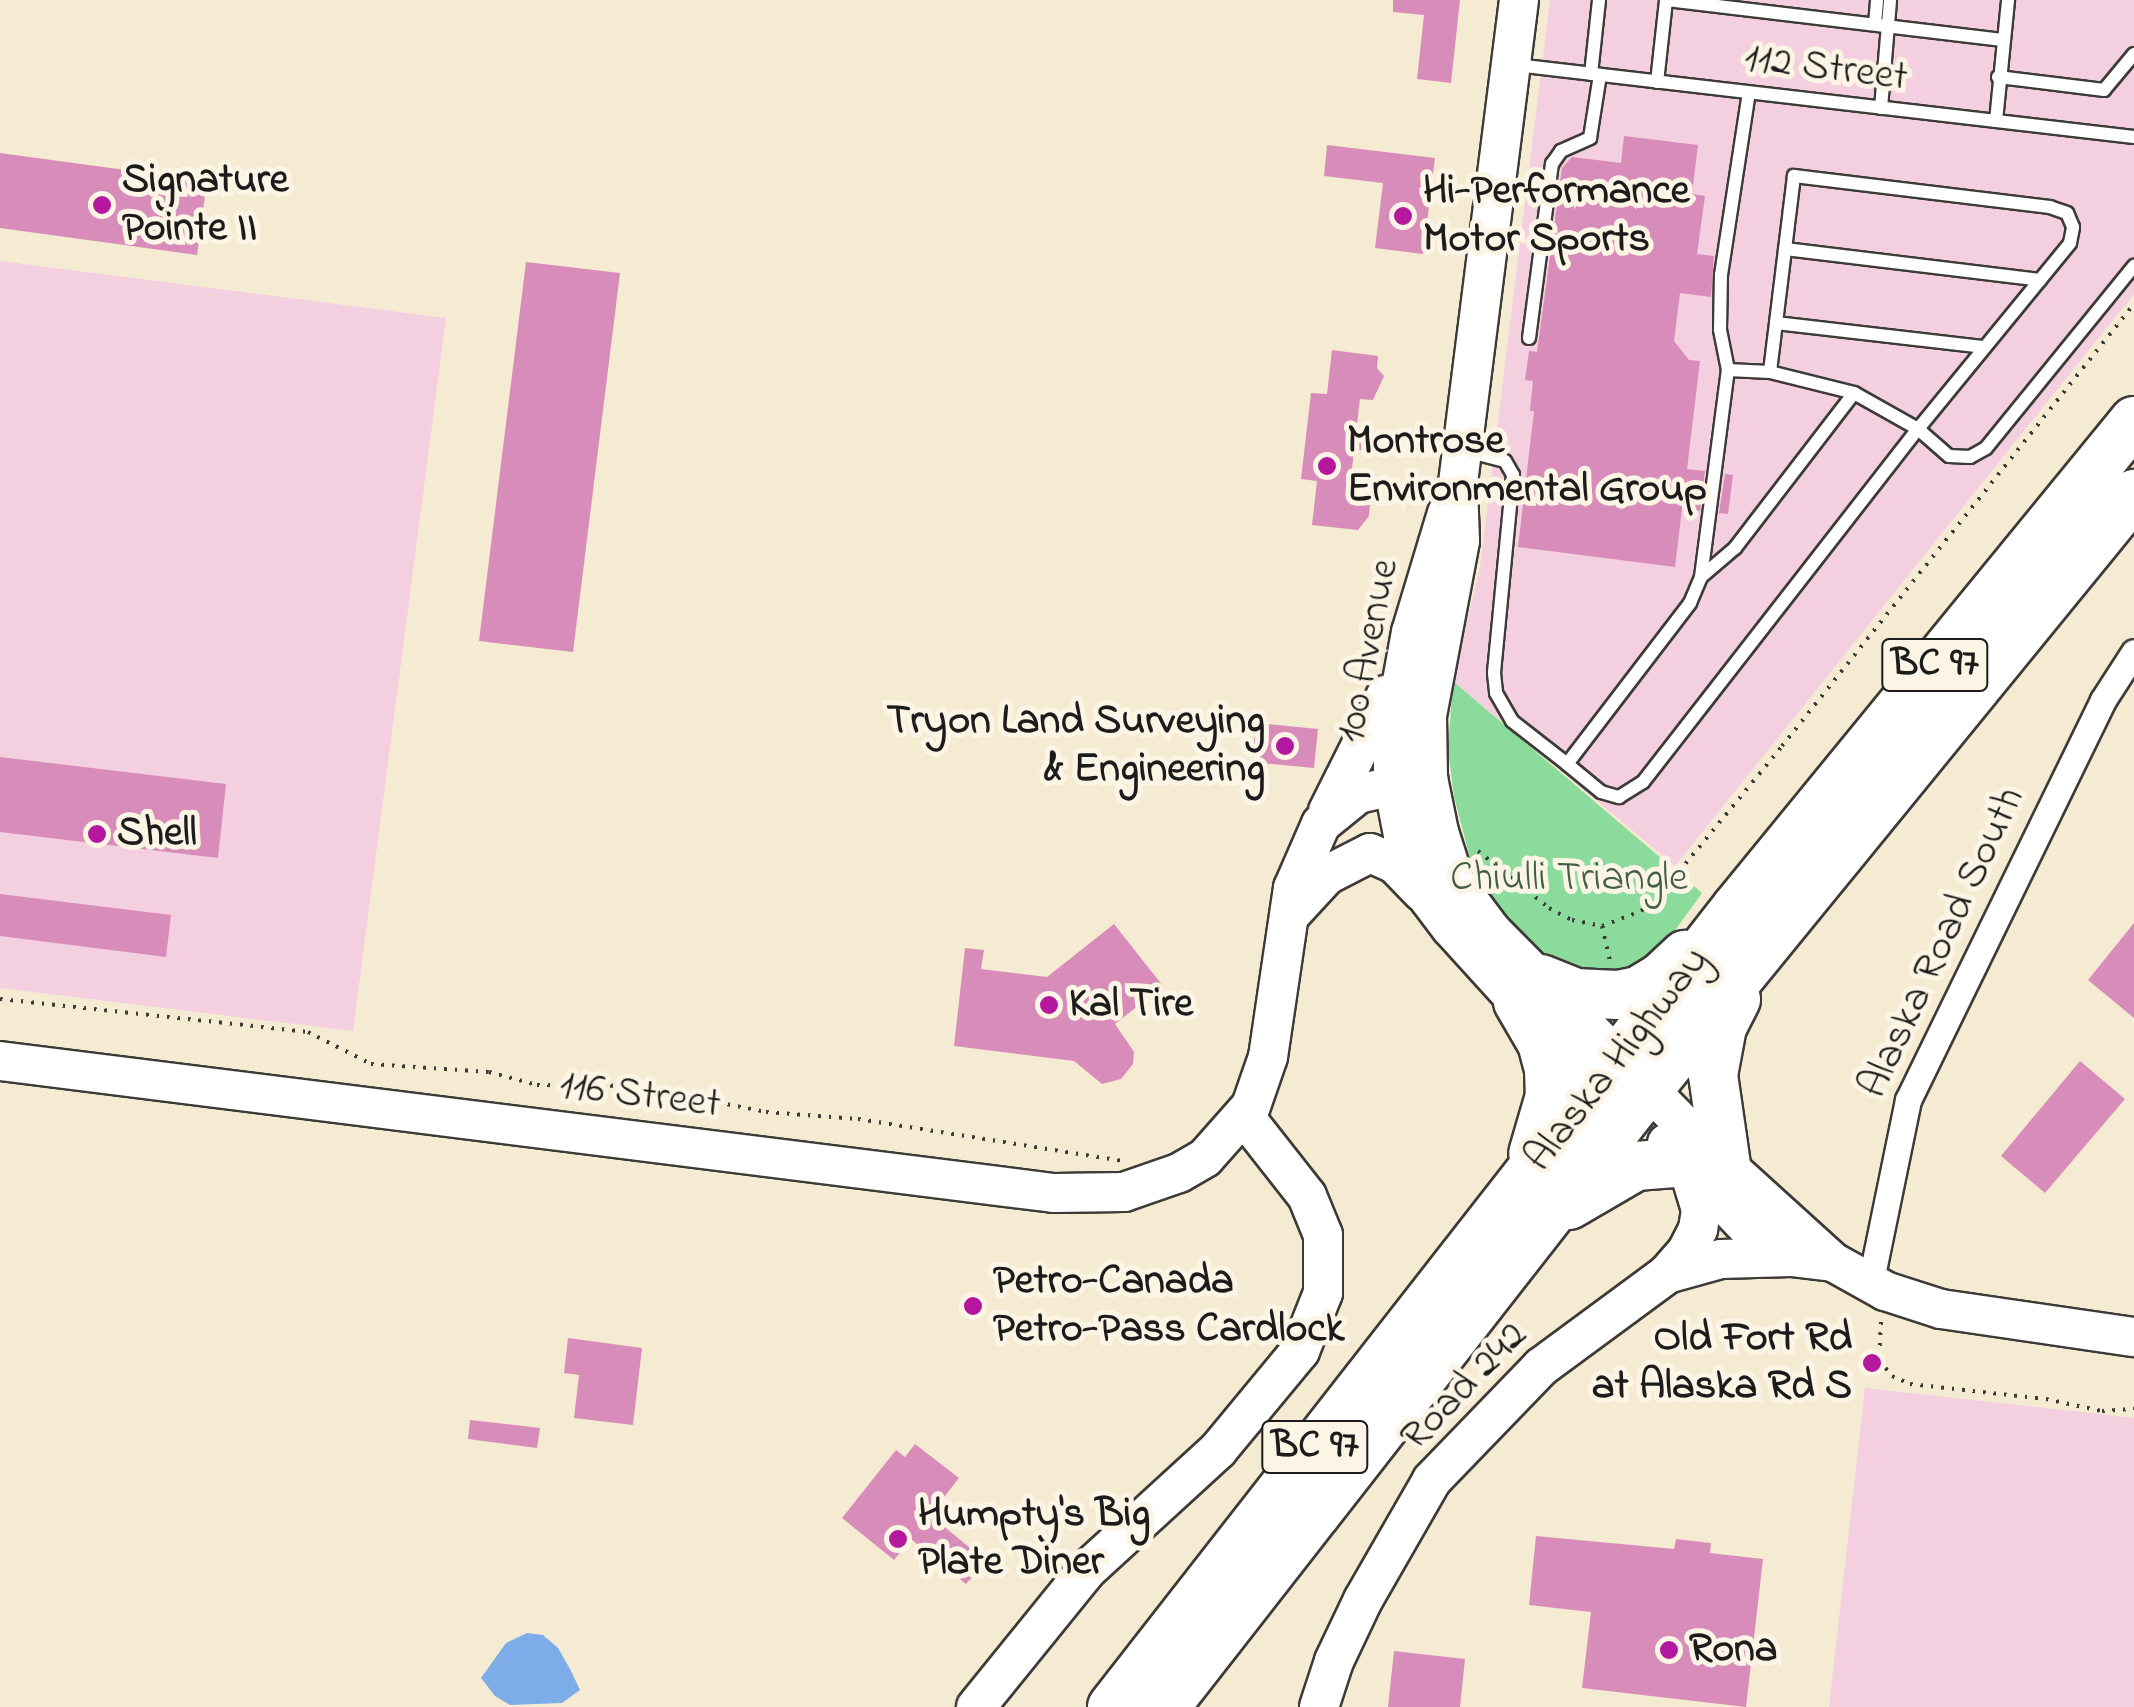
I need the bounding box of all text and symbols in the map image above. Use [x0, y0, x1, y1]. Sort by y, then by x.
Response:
street label: 112 Street [1742, 34, 1910, 104]
place label: Signature Pointe II [122, 156, 289, 255]
place label: Hi-Performance Motor Sports [1423, 167, 1690, 266]
marker: Signature Pointe II [91, 194, 113, 216]
marker: Hi-Performance Motor Sports [1392, 205, 1414, 227]
place label: Montrose Environmental Group [1347, 417, 1707, 516]
marker: Montrose Environmental Group [1316, 455, 1338, 477]
street label: 100 Avenue [1327, 555, 1411, 747]
road number: BC 97 [1880, 630, 1990, 700]
place label: Tryon Land Surveying & Engineering [887, 697, 1265, 796]
marker: Tryon Land Surveying & Engineering [1274, 735, 1296, 757]
street label: Alaska Road South [1849, 780, 2037, 1106]
place label: Shell [117, 809, 197, 859]
marker: Shell [86, 823, 108, 845]
park label: Chiulli Triangle [1450, 854, 1688, 904]
street label: Alaska Highway [1515, 938, 1721, 1182]
place label: Kal Tire [1069, 980, 1193, 1030]
marker: Kal Tire [1038, 994, 1060, 1016]
street label: 116 Street [557, 1061, 723, 1131]
place label: Petro-Canada Petro-Pass Cardlock [993, 1257, 1344, 1355]
marker: Petro-Canada Petro-Pass Cardlock [962, 1295, 984, 1317]
street label: Road 242 [1391, 1312, 1539, 1462]
place label: Old Fort Rd at Alaska Rd S [1592, 1314, 1852, 1412]
marker: Old Fort Rd at Alaska Rd S [1861, 1352, 1883, 1374]
road number: BC 97 [1260, 1412, 1370, 1482]
place label: Humpty's Big Plate Diner [918, 1490, 1150, 1588]
marker: Humpty's Big Plate Diner [887, 1528, 909, 1550]
place label: Rona [1689, 1625, 1777, 1675]
marker: Rona [1658, 1639, 1680, 1661]

